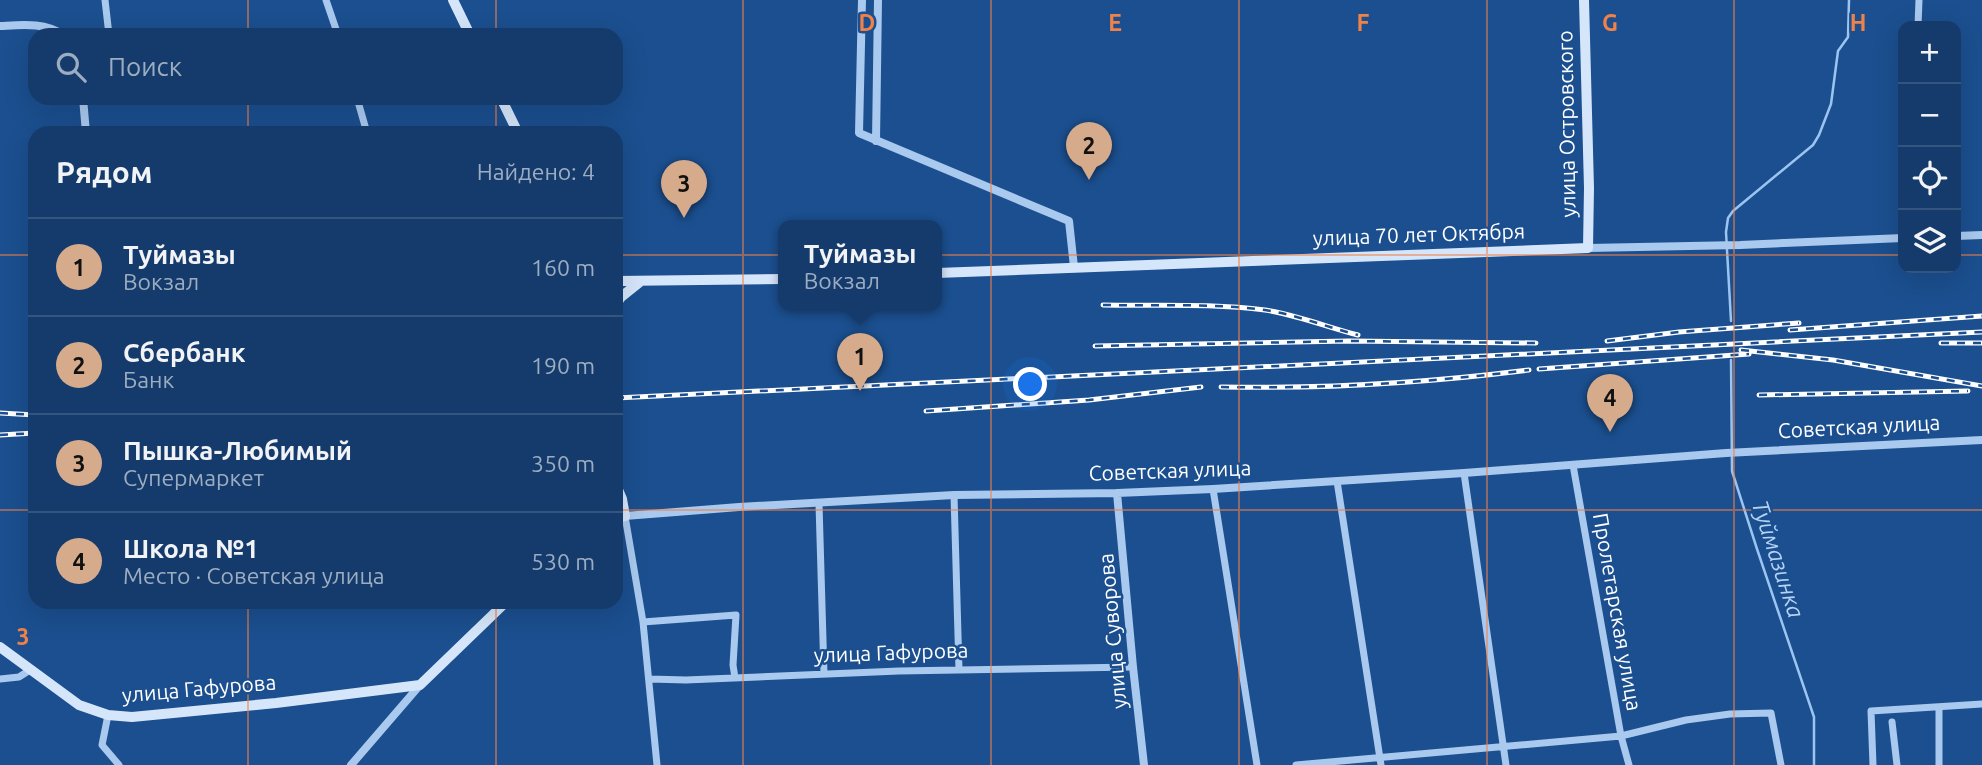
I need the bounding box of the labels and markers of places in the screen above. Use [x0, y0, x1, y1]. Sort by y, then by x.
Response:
pin: 2 [1066, 122, 1112, 180]
pin: 3 [661, 160, 707, 218]
pin: 1 [837, 333, 883, 391]
pin: 4 [1587, 374, 1633, 432]

